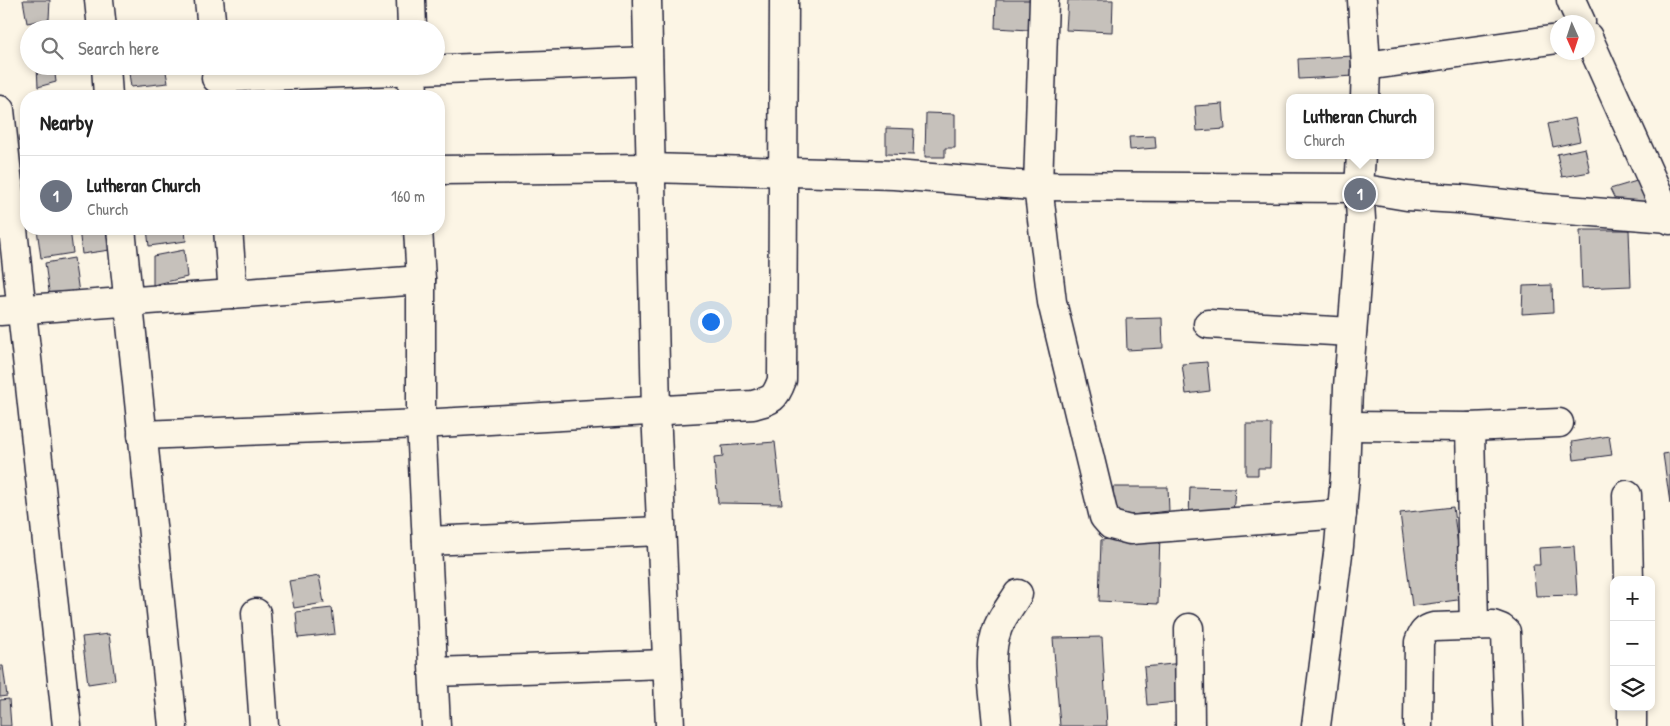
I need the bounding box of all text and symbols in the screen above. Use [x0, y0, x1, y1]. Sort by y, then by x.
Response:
north arrow [1550, 15, 1595, 60]
search box [20, 20, 445, 75]
icon: search [38, 34, 66, 62]
text: Search here [78, 35, 159, 61]
popup [1286, 94, 1434, 159]
text: Lutheran Church [1303, 103, 1417, 129]
text: Nearby [40, 108, 93, 137]
text: Church [1303, 129, 1344, 151]
text: Lutheran Church [87, 172, 200, 198]
pin: 1 [1344, 175, 1376, 213]
text: 1 [53, 185, 59, 207]
text: 160 m [391, 185, 425, 207]
text: Church [87, 198, 128, 220]
your location [698, 309, 724, 335]
map controls [1610, 576, 1655, 711]
button: + [1610, 576, 1655, 621]
button: − [1610, 621, 1655, 666]
button: layers [1610, 666, 1655, 711]

